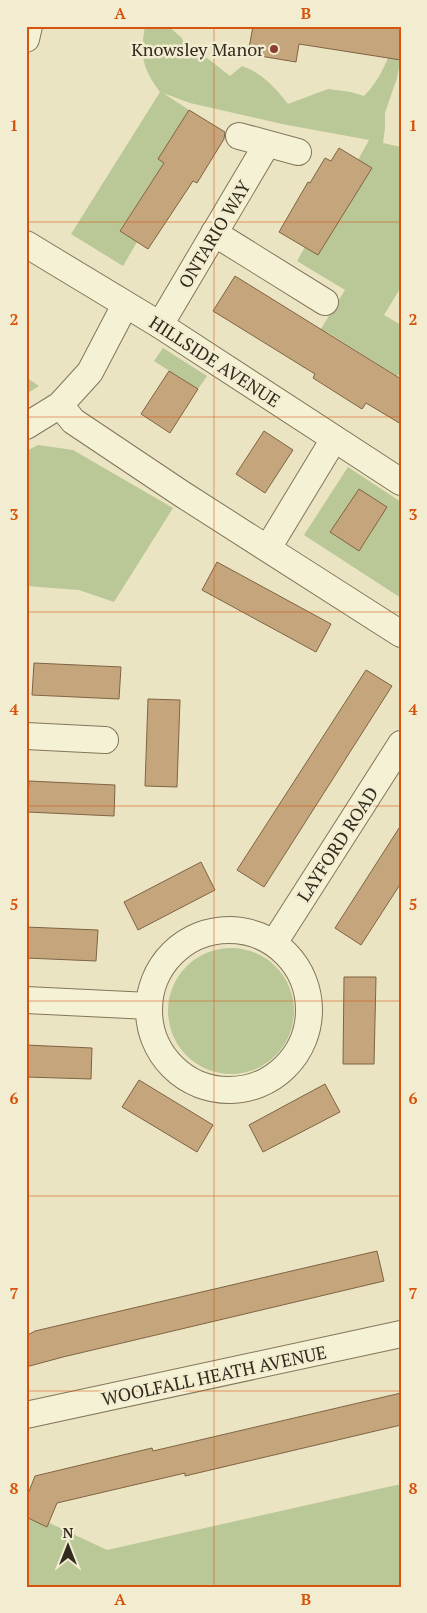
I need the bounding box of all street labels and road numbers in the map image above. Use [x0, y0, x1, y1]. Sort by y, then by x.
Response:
street label: ONTARIO WAY [172, 175, 256, 292]
street label: HILLSIDE AVENUE [145, 310, 285, 412]
street label: LAYFORD ROAD [291, 782, 383, 906]
street label: WOOLFALL HEATH AVENUE [99, 1339, 329, 1411]

